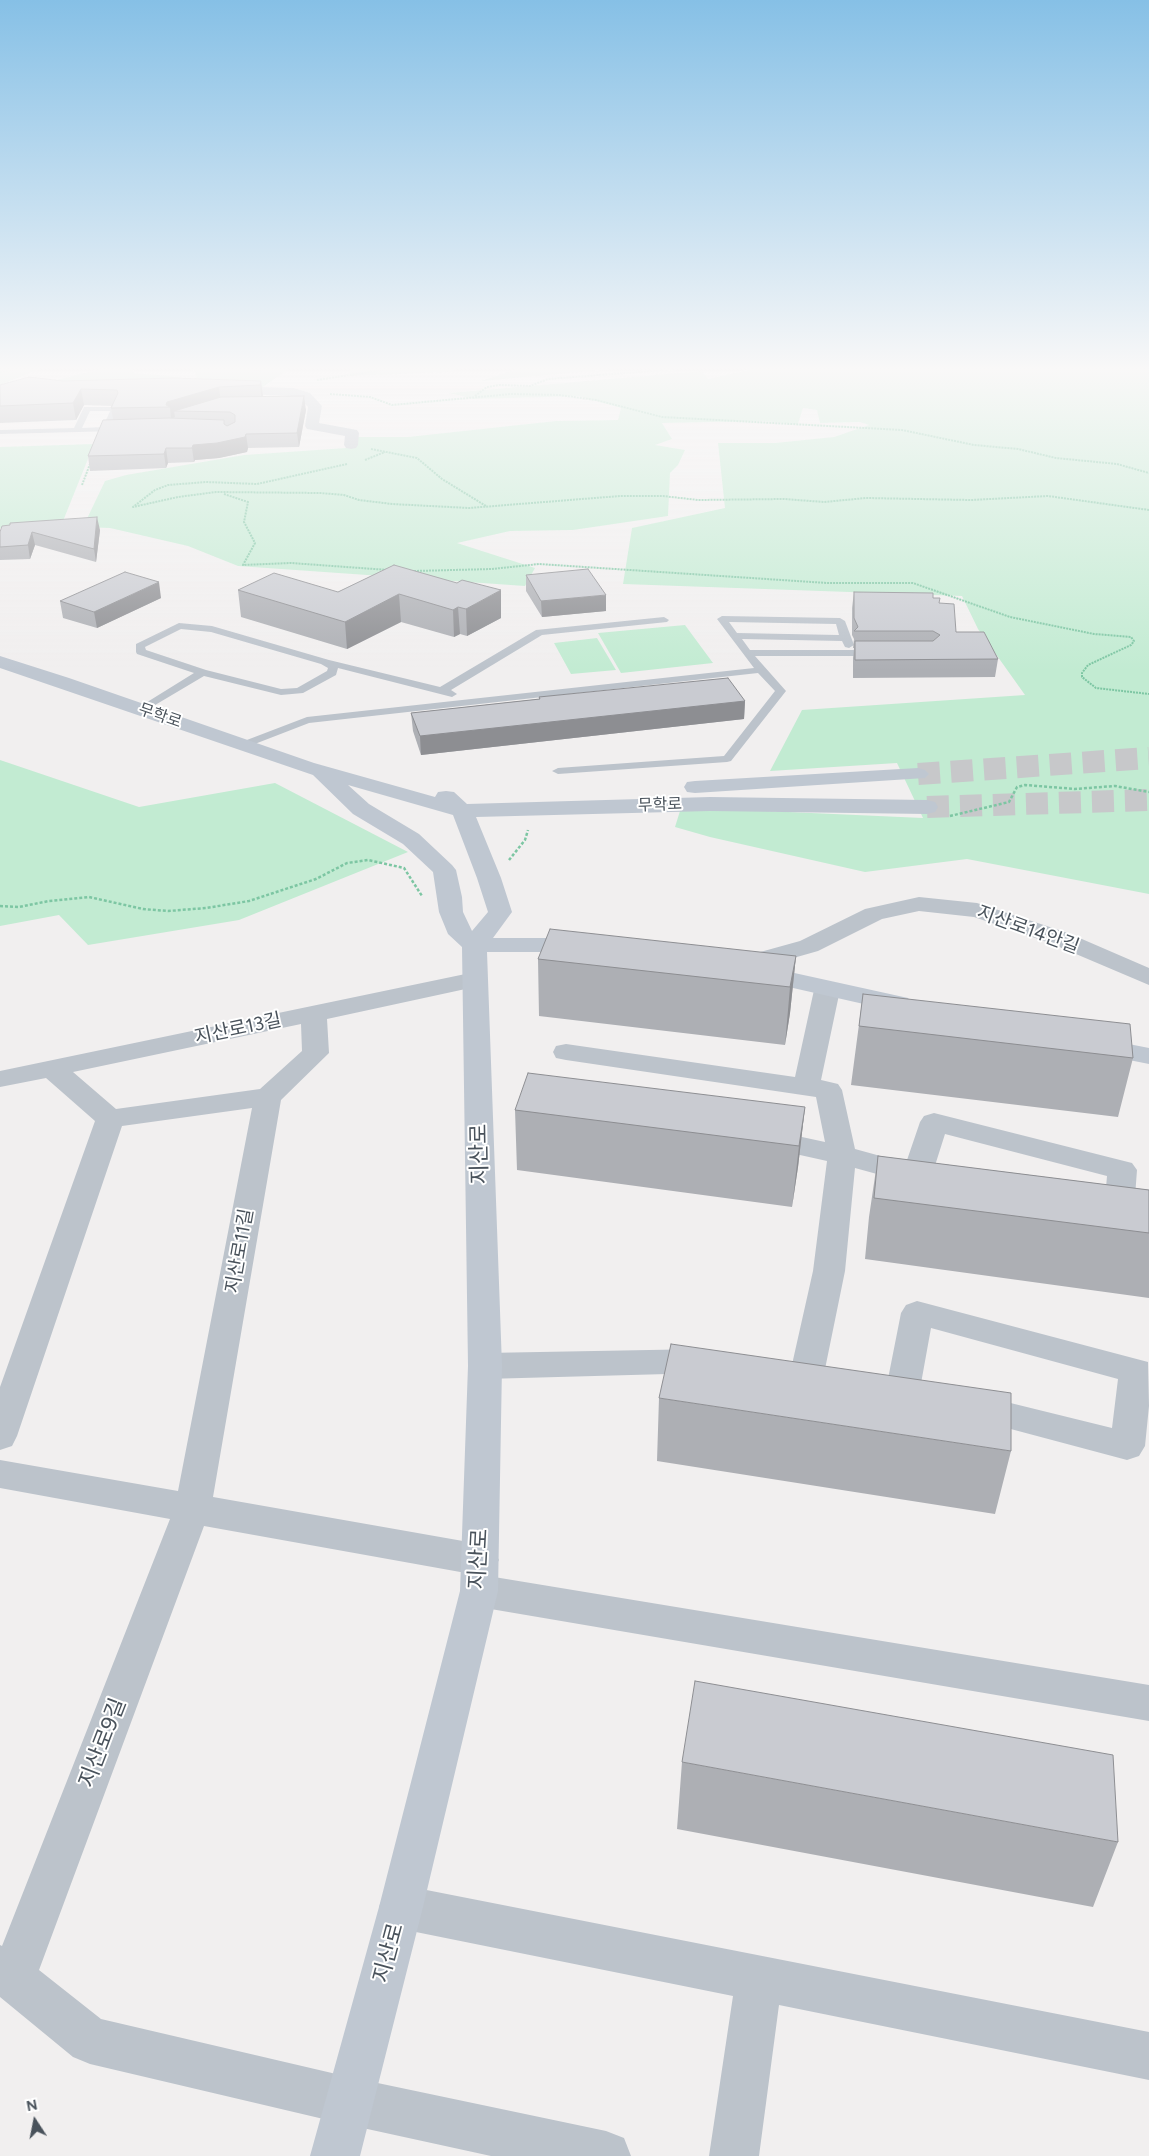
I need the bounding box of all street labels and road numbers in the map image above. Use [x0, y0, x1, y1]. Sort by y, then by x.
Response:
street label: 무학로 [136, 700, 184, 732]
street label: 무학로 [638, 795, 682, 815]
street label: 지산로14안길 [974, 901, 1082, 959]
street label: 지산로13길 [193, 1009, 283, 1049]
street label: 지산로 [466, 1123, 494, 1185]
street label: 지산로11길 [221, 1207, 259, 1295]
street label: 지산로 [464, 1528, 494, 1590]
street label: 지산로9길 [74, 1695, 132, 1791]
street label: 지산로 [368, 1920, 410, 1986]

